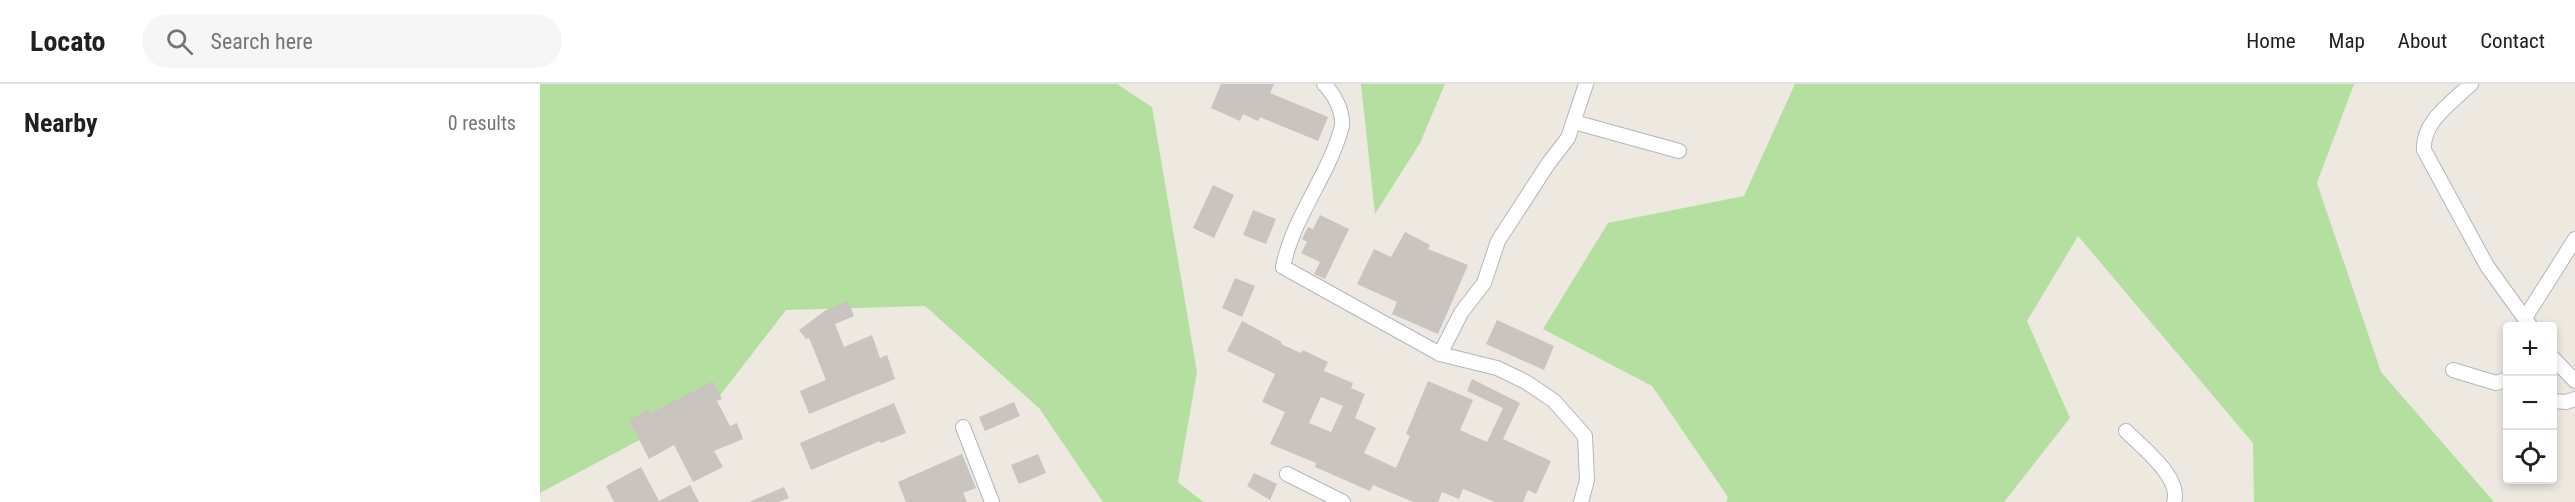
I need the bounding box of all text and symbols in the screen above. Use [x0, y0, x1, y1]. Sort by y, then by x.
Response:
search box [142, 14, 562, 68]
text: Locato [30, 25, 106, 58]
icon: search [163, 25, 196, 58]
text: Search here [211, 29, 313, 54]
text: Home [2246, 29, 2296, 53]
text: Map [2329, 29, 2365, 53]
text: About [2398, 29, 2447, 53]
text: Contact [2480, 29, 2545, 53]
text: Nearby [24, 108, 98, 138]
text: 0 results [448, 111, 516, 135]
map controls [2503, 322, 2557, 484]
button: + [2503, 322, 2557, 376]
button: − [2503, 376, 2557, 430]
button: locate [2503, 430, 2557, 484]

